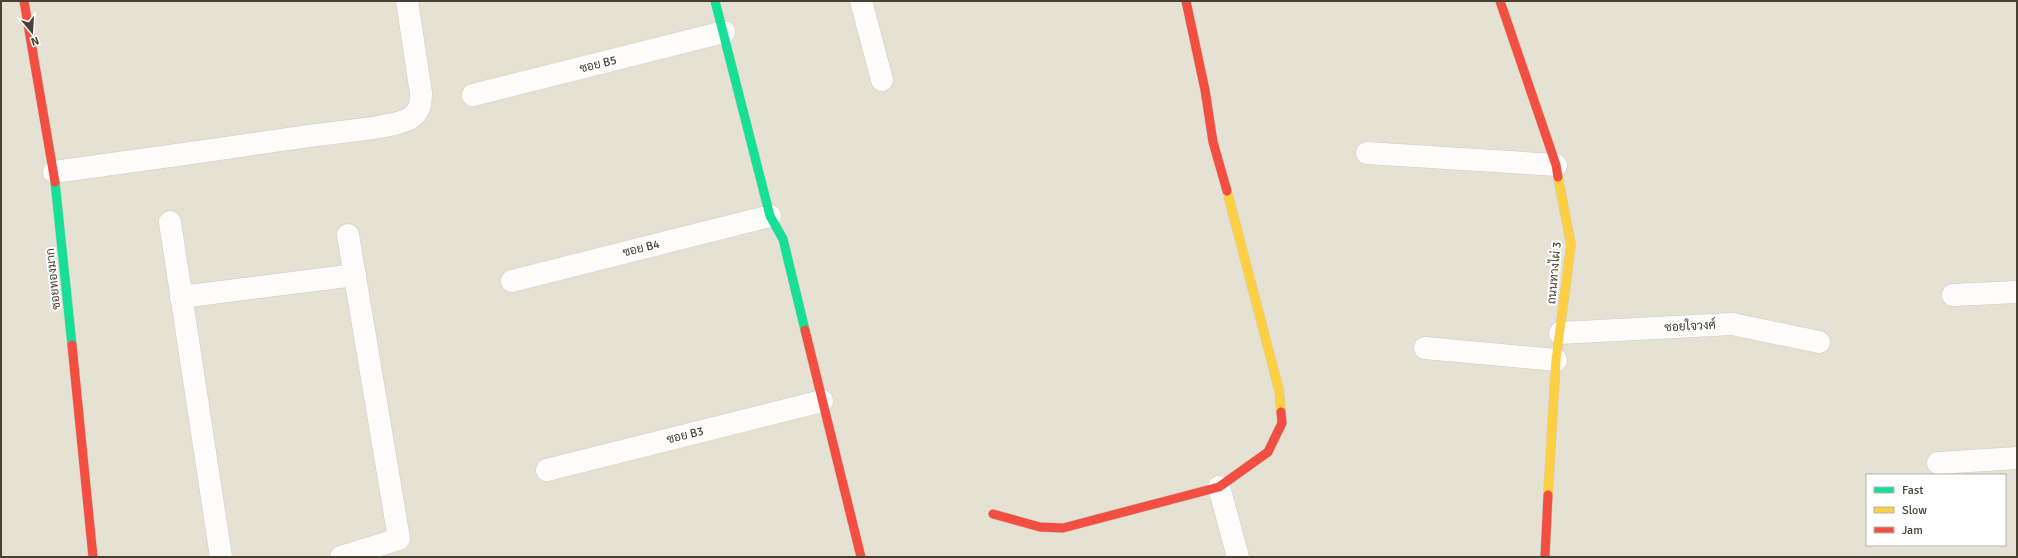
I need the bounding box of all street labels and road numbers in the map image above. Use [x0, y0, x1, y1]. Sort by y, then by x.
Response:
street label: ซอย B5 [578, 53, 618, 76]
street label: ซอย B4 [621, 237, 662, 260]
street label: ถนนทางไผ่ 3 [1543, 241, 1565, 305]
street label: ซอยทองมาก [43, 247, 64, 310]
street label: ซอยใจวงศ์ [1664, 317, 1716, 335]
street label: ซอย B3 [665, 424, 705, 447]

